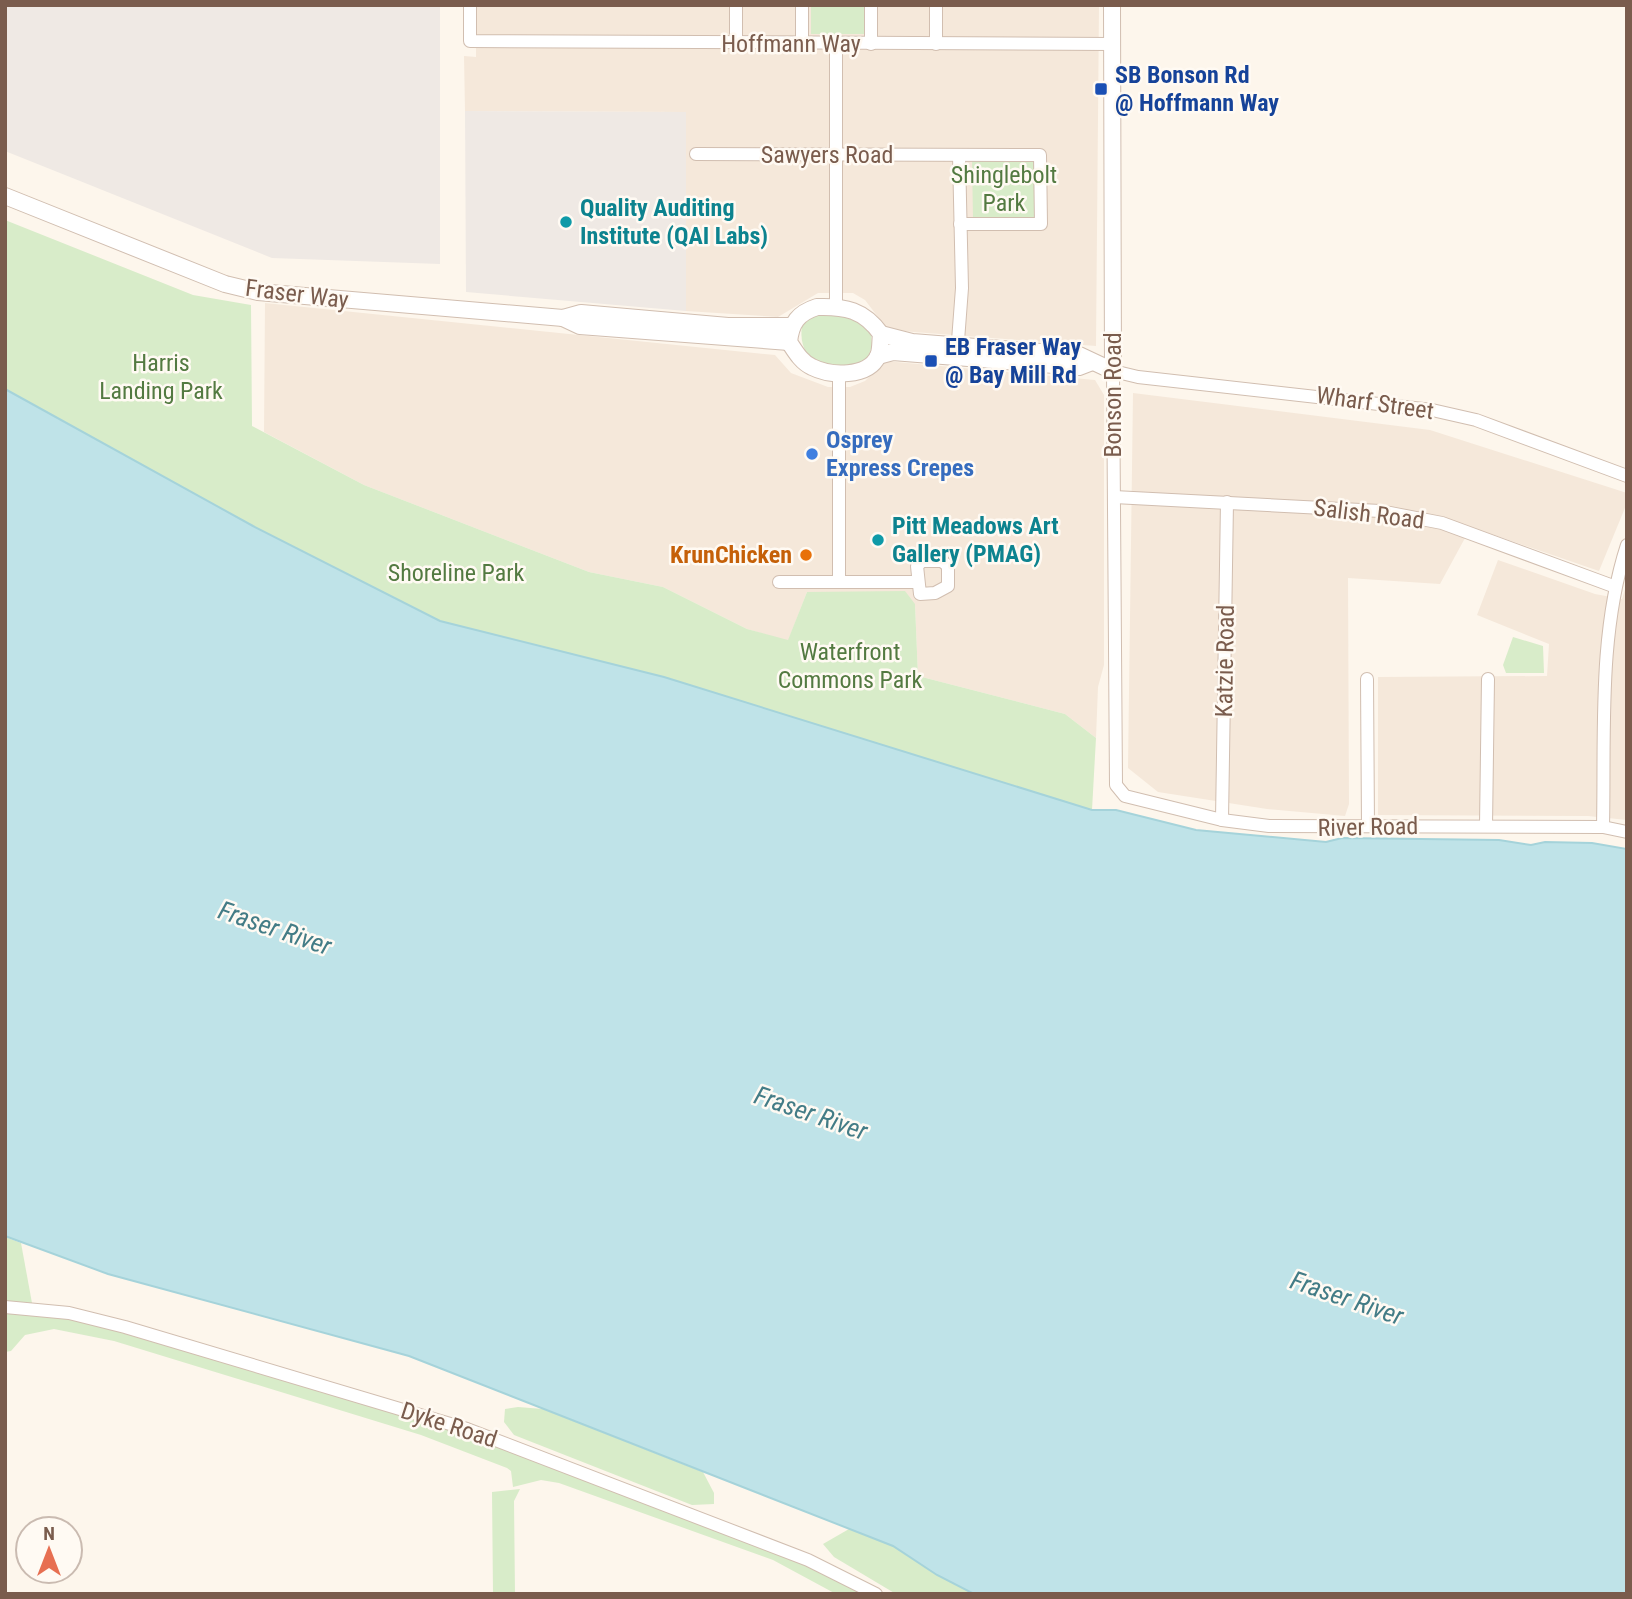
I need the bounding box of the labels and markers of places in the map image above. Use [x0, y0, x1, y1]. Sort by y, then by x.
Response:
place label: SB Bonson Rd @ Hoffmann Way [1115, 61, 1279, 117]
marker: SB Bonson Rd @ Hoffmann Way [1093, 81, 1109, 97]
place label: Quality Auditing Institute (QAI Labs) [580, 194, 768, 250]
marker: Quality Auditing Institute (QAI Labs) [558, 214, 574, 230]
place label: EB Fraser Way @ Bay Mill Rd [945, 333, 1081, 389]
marker: EB Fraser Way @ Bay Mill Rd [923, 353, 939, 369]
place label: Osprey Express Crepes [826, 426, 974, 482]
marker: Osprey Express Crepes [804, 446, 820, 462]
place label: Pitt Meadows Art Gallery (PMAG) [892, 512, 1059, 568]
marker: Pitt Meadows Art Gallery (PMAG) [870, 532, 886, 548]
place label: KrunChicken [670, 541, 792, 569]
marker: KrunChicken [798, 547, 814, 563]

